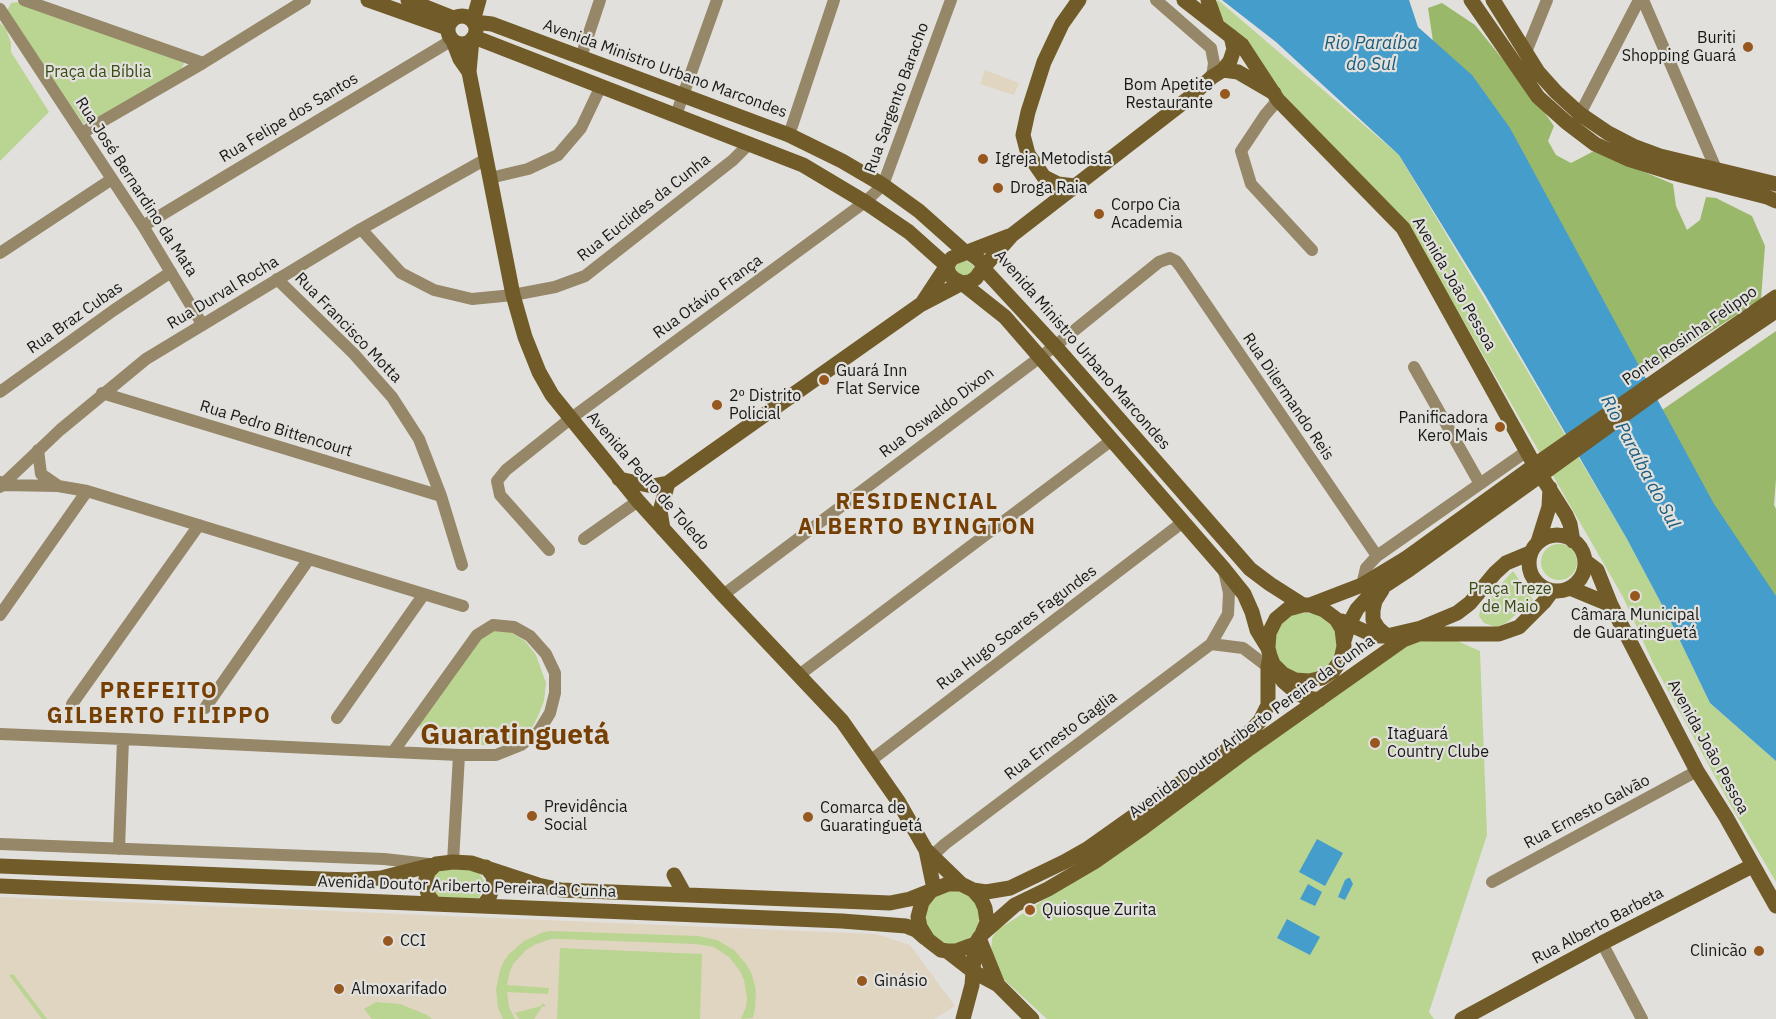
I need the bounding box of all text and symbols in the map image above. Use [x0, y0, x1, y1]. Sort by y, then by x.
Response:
street label: Avenida Ministro Urbano Marcondes [540, 16, 790, 122]
street label: Rua Sargento Baracho [861, 20, 933, 176]
place label: Buriti Shopping Guará [1622, 28, 1736, 66]
water label: Rio Paraíba do Sul [1324, 33, 1418, 76]
marker: Buriti Shopping Guará [1741, 40, 1755, 54]
park label: Praça da Bíblia [45, 62, 151, 82]
street label: Rua Felipe dos Santos [216, 69, 362, 167]
place label: Bom Apetite Restaurante [1124, 75, 1213, 113]
marker: Bom Apetite Restaurante [1218, 87, 1232, 101]
street label: Rua José Bernardino da Mata [71, 94, 201, 280]
place label: Igreja Metodista [995, 149, 1112, 169]
street label: Rua Euclides da Cunha [574, 150, 714, 266]
marker: Igreja Metodista [976, 152, 990, 166]
place label: Droga Raia [1010, 178, 1087, 198]
marker: Droga Raia [991, 181, 1005, 195]
place label: Corpo Cia Academia [1111, 195, 1182, 233]
marker: Corpo Cia Academia [1092, 207, 1106, 221]
street label: Avenida João Pessoa [1408, 214, 1500, 354]
street label: Avenida Ministro Urbano Marcondes [990, 246, 1174, 454]
street label: Rua Otávio França [650, 251, 766, 343]
street label: Rua Durval Rocha [164, 252, 282, 334]
street label: Rua Francisco Motta [290, 269, 406, 387]
street label: Rua Braz Cubas [24, 278, 126, 358]
street label: Ponte Rosinha Felippo [1619, 282, 1761, 390]
street label: Rua Dilermando Reis [1238, 330, 1338, 464]
place label: Guará Inn Flat Service [836, 361, 920, 399]
street label: Rua Oswaldo Dixon [876, 364, 998, 462]
marker: Guará Inn Flat Service [817, 373, 831, 387]
place label: 2º Distrito Policial [729, 386, 801, 424]
water label: Rio Paraíba do Sul [1596, 392, 1684, 532]
street label: Rua Pedro Bittencourt [197, 397, 355, 461]
marker: 2º Distrito Policial [710, 398, 724, 412]
street label: Avenida Pedro de Toledo [583, 408, 713, 554]
place label: Panificadora Kero Mais [1399, 408, 1488, 446]
marker: Panificadora Kero Mais [1493, 420, 1507, 434]
district label: RESIDENCIAL ALBERTO BYINGTON [798, 490, 1036, 542]
street label: Rua Hugo Soares Fagundes [933, 562, 1101, 694]
park label: Praça Treze de Maio [1468, 579, 1552, 617]
marker: Câmara Municipal de Guaratinguetá [1628, 589, 1642, 603]
place label: Câmara Municipal de Guaratinguetá [1571, 605, 1699, 643]
street label: Avenida Doutor Ariberto Pereira da Cunha [1126, 631, 1378, 823]
street label: Avenida João Pessoa [1663, 676, 1753, 818]
district label: PREFEITO GILBERTO FILIPPO [47, 679, 271, 730]
street label: Rua Ernesto Gaglia [1001, 688, 1121, 784]
district label: Guaratinguetá [420, 719, 610, 753]
place label: Itaguará Country Clube [1387, 724, 1489, 762]
marker: Itaguará Country Clube [1368, 736, 1382, 750]
street label: Rua Ernesto Galvão [1521, 771, 1653, 853]
place label: Previdência Social [544, 797, 628, 835]
place label: Comarca de Guaratinguetá [820, 798, 922, 836]
marker: Previdência Social [525, 809, 539, 823]
marker: Comarca de Guaratinguetá [801, 810, 815, 824]
street label: Avenida Doutor Ariberto Pereira da Cunha [317, 872, 617, 902]
street label: Rua Alberto Barbeta [1529, 883, 1667, 969]
place label: Quiosque Zurita [1042, 900, 1156, 920]
marker: Quiosque Zurita [1023, 903, 1037, 917]
place label: CCI [400, 931, 426, 951]
marker: CCI [381, 934, 395, 948]
place label: Clinicão [1690, 941, 1747, 961]
marker: Clinicão [1752, 944, 1766, 958]
place label: Ginásio [874, 971, 928, 991]
marker: Ginásio [855, 974, 869, 988]
place label: Almoxarifado [351, 979, 447, 999]
marker: Almoxarifado [332, 982, 346, 996]

